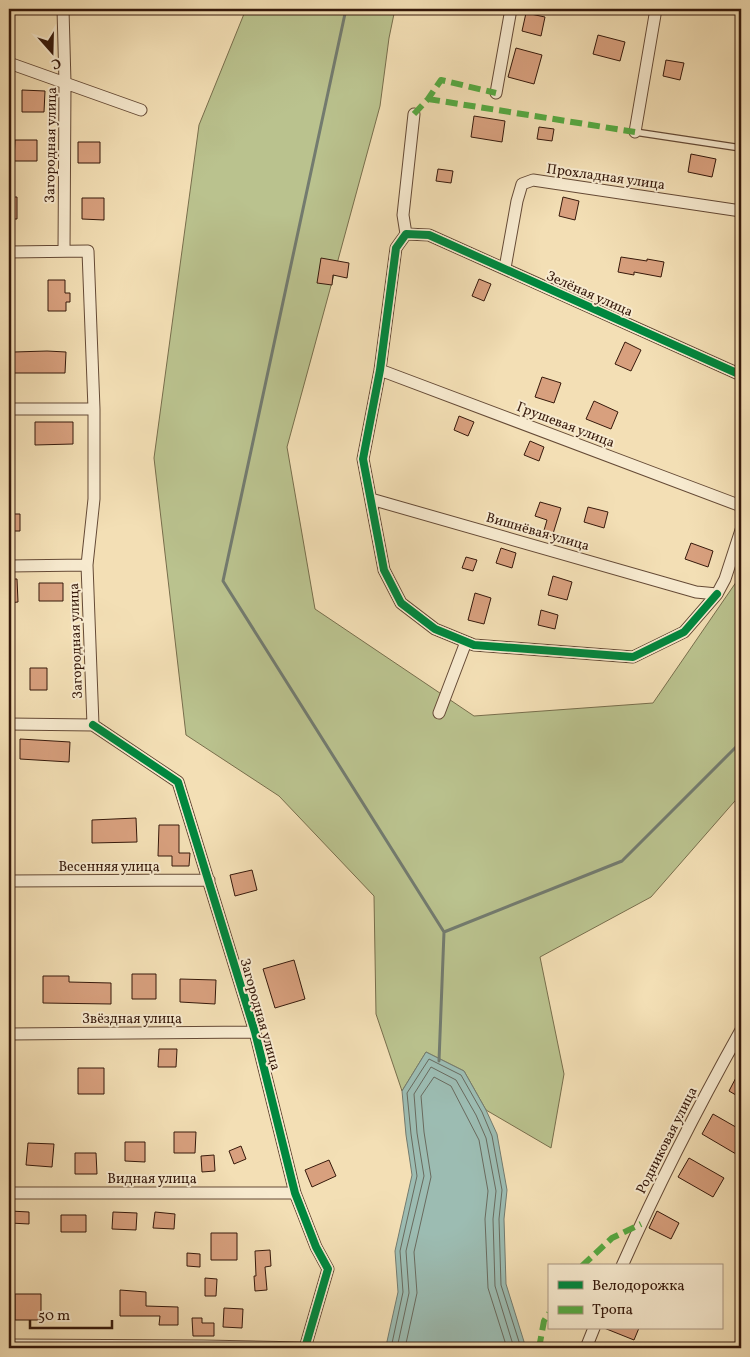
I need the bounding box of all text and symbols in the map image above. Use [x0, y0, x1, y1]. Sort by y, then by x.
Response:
north arrow [28, 28, 78, 78]
text: С [48, 52, 63, 73]
street label: Загородная улица [41, 87, 62, 203]
street label: Прохладная улица [545, 160, 666, 195]
street label: Зелёная улица [543, 267, 636, 322]
street label: Грушевая улица [514, 398, 617, 453]
street label: Вишнёвая улица [484, 509, 592, 556]
street label: Загородная улица [65, 583, 88, 699]
street label: Весенняя улица [58, 858, 160, 877]
street label: Загородная улица [234, 956, 285, 1073]
street label: Звёздная улица [82, 1010, 182, 1029]
street label: Родниковая улица [632, 1084, 703, 1197]
street label: Видная улица [107, 1170, 197, 1189]
legend [548, 1264, 722, 1330]
text: Велодорожка [592, 1276, 685, 1297]
scale bar [30, 1297, 112, 1329]
text: Тропа [592, 1300, 633, 1321]
text: 50 m [38, 1306, 70, 1327]

